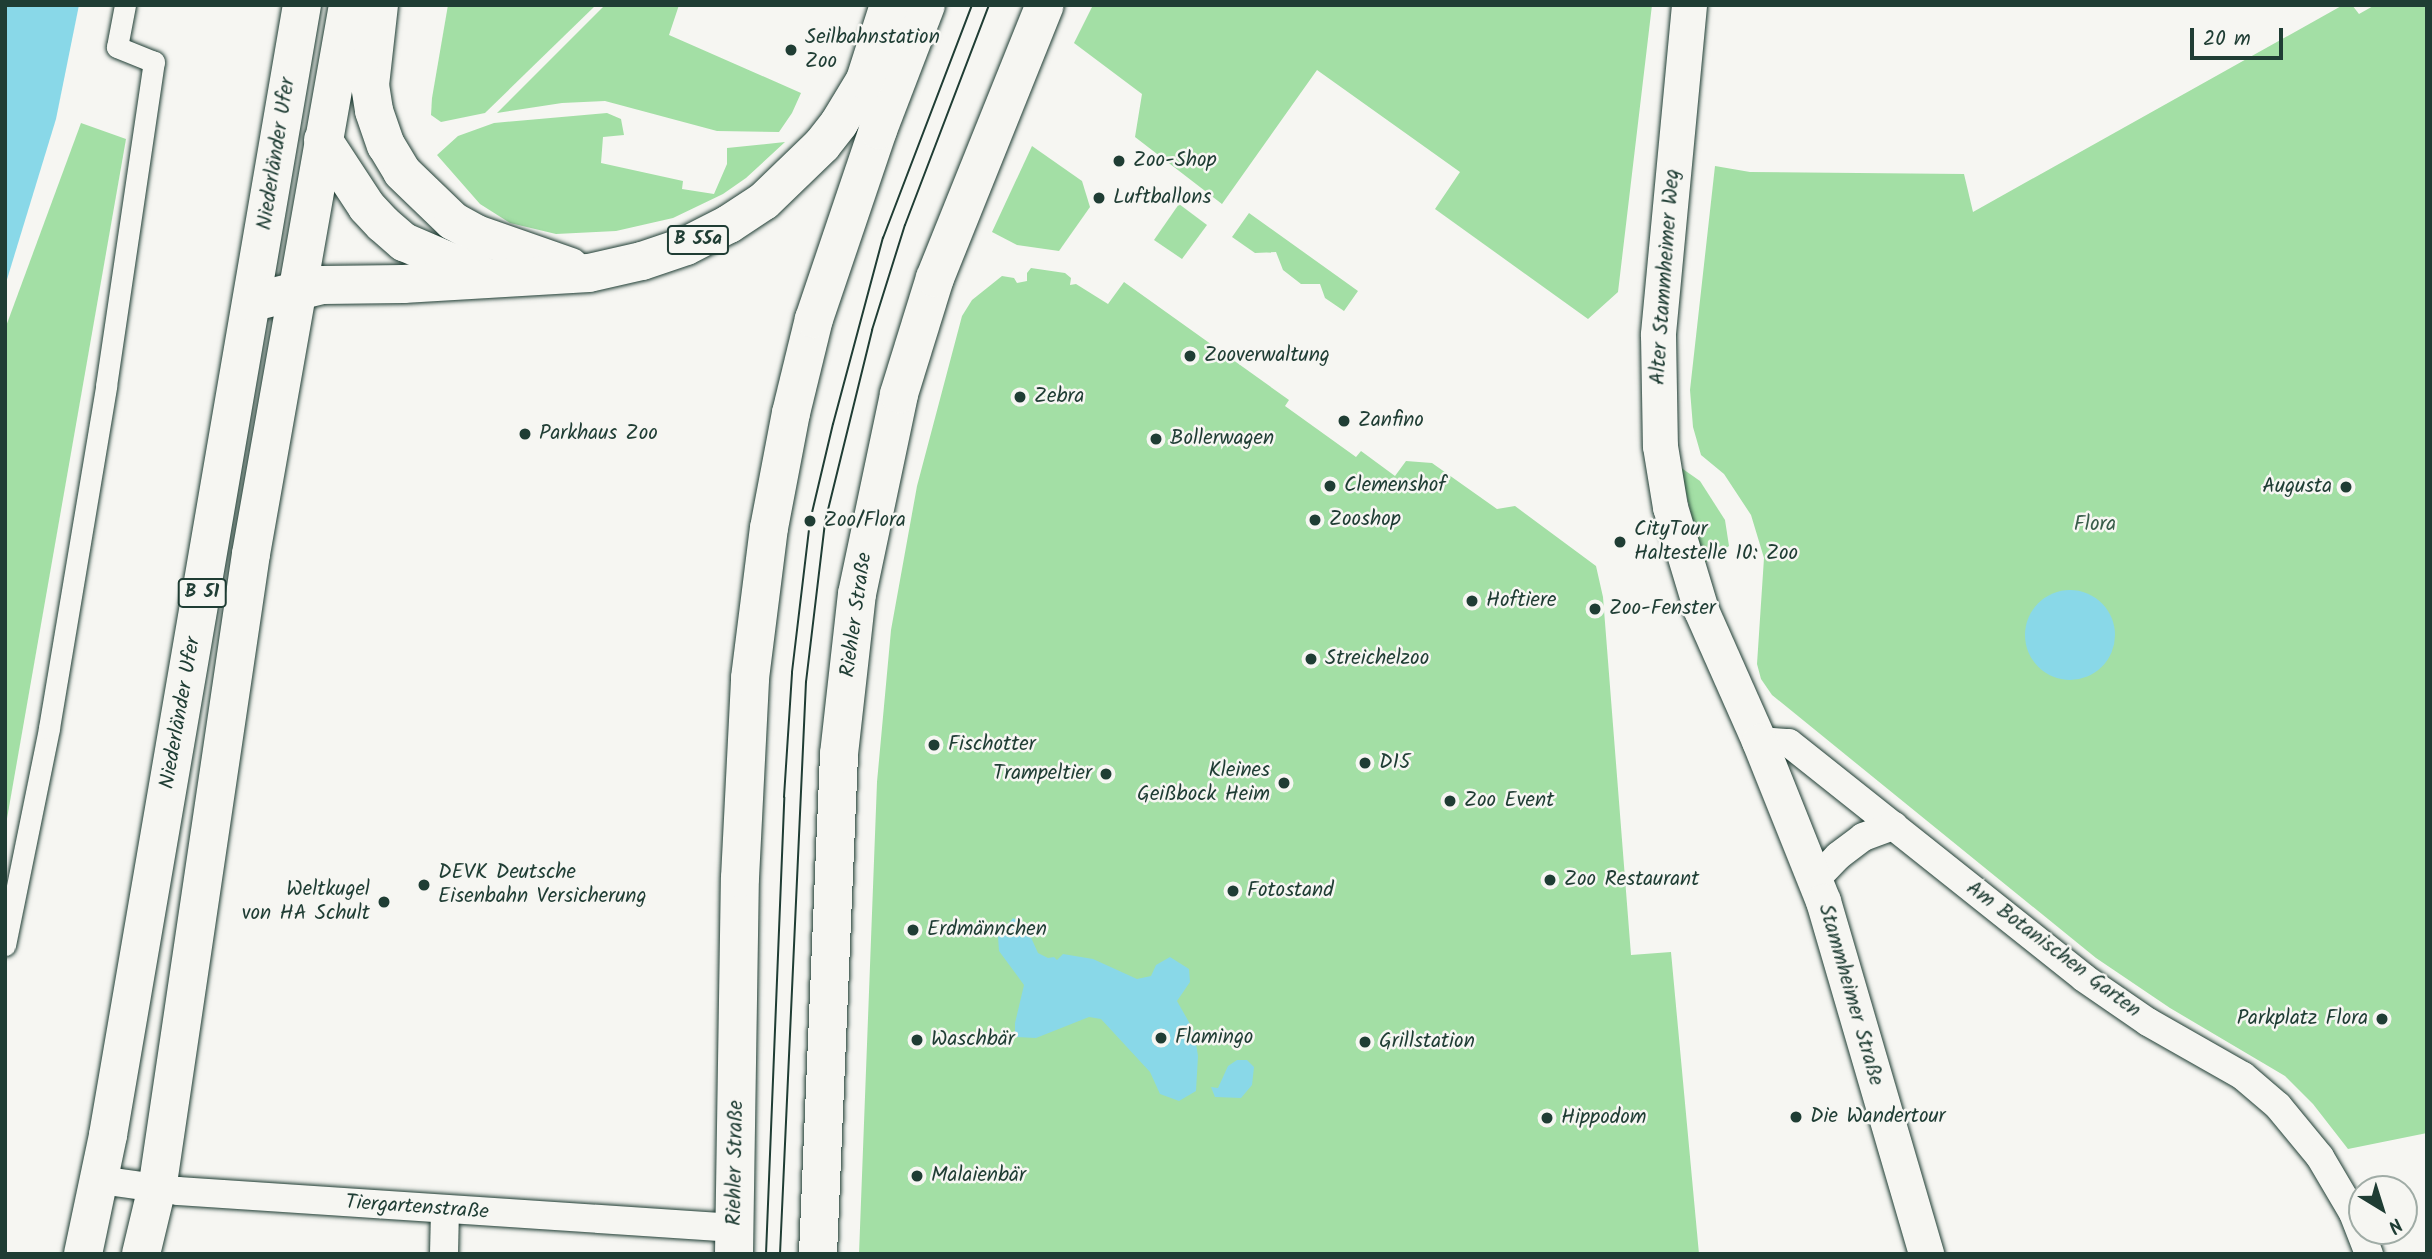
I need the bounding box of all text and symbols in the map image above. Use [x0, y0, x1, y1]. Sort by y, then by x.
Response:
scale bar [2194, 14, 2287, 58]
text: 20 m [2203, 23, 2251, 56]
place label: Seilbahnstation Zoo [805, 25, 940, 75]
marker: Seilbahnstation Zoo [783, 42, 799, 58]
street label: Niederländer Ufer [253, 76, 301, 232]
place label: Zoo-Shop [1133, 148, 1217, 174]
marker: Zoo-Shop [1111, 153, 1127, 169]
street label: Alter Stammheimer Weg [1646, 168, 1686, 386]
place label: Luftballons [1113, 185, 1211, 211]
marker: Luftballons [1091, 190, 1107, 206]
road number: B 55a [666, 224, 730, 256]
place label: Zooverwaltung [1204, 343, 1330, 369]
marker: Zooverwaltung [1182, 348, 1198, 364]
place label: Zebra [1034, 384, 1084, 410]
marker: Zebra [1012, 389, 1028, 405]
place label: Zanfino [1358, 408, 1424, 434]
marker: Zanfino [1336, 413, 1352, 429]
place label: Parkhaus Zoo [539, 421, 658, 447]
marker: Parkhaus Zoo [517, 426, 533, 442]
place label: Bollerwagen [1170, 426, 1274, 452]
marker: Bollerwagen [1148, 431, 1164, 447]
place label: Clemenshof [1344, 473, 1446, 499]
place label: Augusta [2262, 474, 2332, 500]
marker: Clemenshof [1322, 478, 1338, 494]
marker: Augusta [2338, 479, 2354, 495]
place label: Zooshop [1329, 507, 1401, 533]
place label: Zoo/Flora [824, 508, 906, 534]
marker: Zooshop [1307, 512, 1323, 528]
park label: Flora [2074, 512, 2116, 538]
marker: Zoo/Flora [802, 513, 818, 529]
place label: CityTour Haltestelle 10: Zoo [1634, 517, 1798, 567]
marker: CityTour Haltestelle 10: Zoo [1612, 534, 1628, 550]
street label: Riehler Straße [836, 551, 878, 679]
road number: B 51 [178, 578, 227, 608]
place label: Hoftiere [1486, 588, 1556, 614]
marker: Hoftiere [1464, 593, 1480, 609]
place label: Zoo-Fenster [1609, 596, 1716, 622]
marker: Zoo-Fenster [1587, 601, 1603, 617]
street label: Niederländer Ufer [155, 635, 207, 791]
place label: Streichelzoo [1325, 646, 1429, 672]
marker: Streichelzoo [1303, 651, 1319, 667]
place label: Fischotter [948, 732, 1036, 758]
marker: Fischotter [926, 737, 942, 753]
place label: D15 [1379, 750, 1410, 776]
marker: D15 [1357, 755, 1373, 771]
place label: Kleines Geißbock Heim [1137, 758, 1270, 808]
place label: Trampeltier [993, 761, 1092, 787]
marker: Trampeltier [1098, 766, 1114, 782]
marker: Kleines Geißbock Heim [1276, 775, 1292, 791]
place label: Zoo Event [1464, 788, 1554, 814]
marker: Zoo Event [1442, 793, 1458, 809]
place label: DEVK Deutsche Eisenbahn Versicherung [438, 860, 646, 910]
place label: Zoo Restaurant [1564, 867, 1699, 893]
marker: Zoo Restaurant [1542, 872, 1558, 888]
street label: Am Botanischen Garten [1961, 876, 2145, 1024]
place label: Weltkugel von HA Schult [242, 877, 370, 927]
marker: DEVK Deutsche Eisenbahn Versicherung [416, 877, 432, 893]
place label: Fotostand [1247, 878, 1334, 904]
marker: Fotostand [1225, 883, 1241, 899]
marker: Weltkugel von HA Schult [376, 894, 392, 910]
street label: Stammheimer Straße [1812, 901, 1888, 1089]
place label: Erdmännchen [927, 917, 1047, 943]
marker: Erdmännchen [905, 922, 921, 938]
place label: Parkplatz Flora [2237, 1006, 2368, 1032]
marker: Parkplatz Flora [2374, 1011, 2390, 1027]
place label: Flamingo [1175, 1025, 1253, 1051]
place label: Waschbär [931, 1027, 1015, 1053]
place label: Grillstation [1379, 1029, 1475, 1055]
marker: Flamingo [1153, 1030, 1169, 1046]
marker: Waschbär [909, 1032, 925, 1048]
marker: Grillstation [1357, 1034, 1373, 1050]
street label: Riehler Straße [722, 1100, 750, 1226]
place label: Die Wandertour [1810, 1104, 1945, 1130]
place label: Hippodom [1561, 1105, 1646, 1131]
marker: Die Wandertour [1788, 1109, 1804, 1125]
marker: Hippodom [1539, 1110, 1555, 1126]
place label: Malaienbär [931, 1163, 1026, 1189]
marker: Malaienbär [909, 1168, 925, 1184]
north arrow [2348, 1175, 2418, 1245]
street label: Tiergartenstraße [344, 1190, 490, 1226]
text: N [2381, 1209, 2409, 1240]

